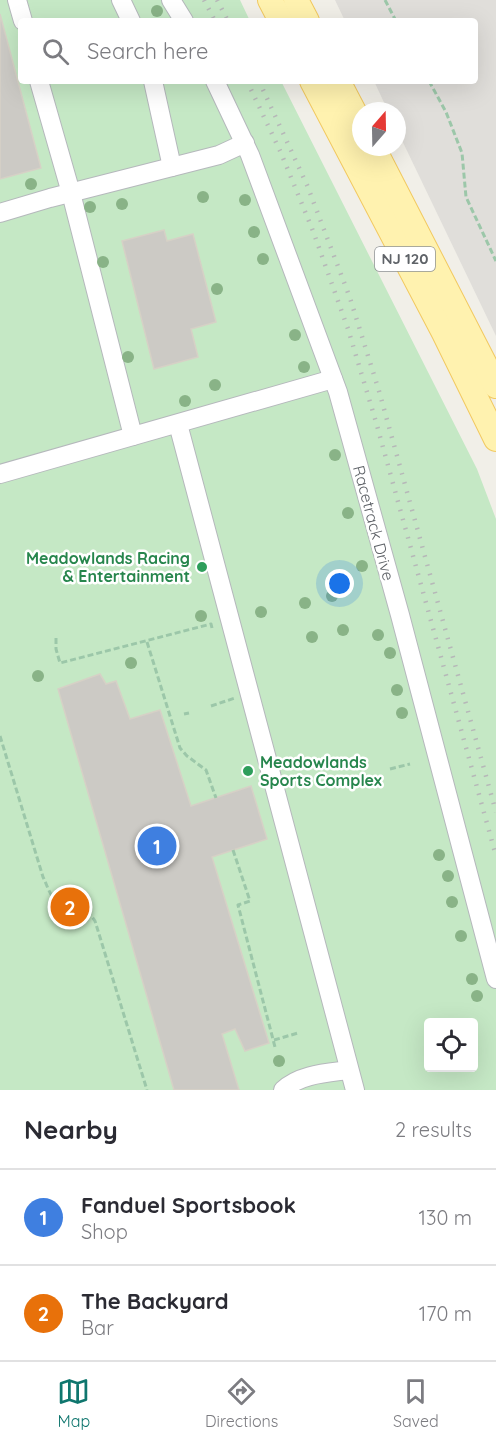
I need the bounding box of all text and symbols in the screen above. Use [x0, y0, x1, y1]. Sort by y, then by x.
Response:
search box [18, 18, 478, 84]
icon: search [39, 35, 72, 68]
text: Search here [87, 37, 208, 65]
north arrow [352, 102, 406, 156]
road number: NJ 120 [375, 247, 435, 271]
street label: Racetrack Drive [349, 463, 399, 583]
place label: Meadowlands Racing & Entertainment [26, 548, 190, 586]
marker: Meadowlands Racing & Entertainment [195, 560, 209, 574]
your location [325, 569, 354, 598]
place label: Meadowlands Sports Complex [260, 752, 382, 790]
marker: Meadowlands Sports Complex [241, 764, 255, 778]
pin: 1 [138, 824, 176, 868]
pin: 2 [50, 884, 90, 930]
map controls [424, 1018, 478, 1072]
button: locate [424, 1018, 478, 1072]
text: Nearby [24, 1113, 118, 1146]
text: 2 results [395, 1117, 472, 1142]
text: Fanduel Sportsbook [81, 1191, 296, 1219]
text: 1 [40, 1205, 47, 1230]
text: 130 m [419, 1205, 472, 1230]
text: Shop [81, 1219, 128, 1244]
text: The Backyard [81, 1287, 229, 1315]
text: 2 [38, 1301, 49, 1326]
text: 170 m [419, 1301, 472, 1326]
text: Bar [81, 1315, 114, 1340]
tab: Map [57, 1375, 90, 1431]
tab: Directions [205, 1375, 278, 1431]
tab: Saved [393, 1375, 439, 1431]

